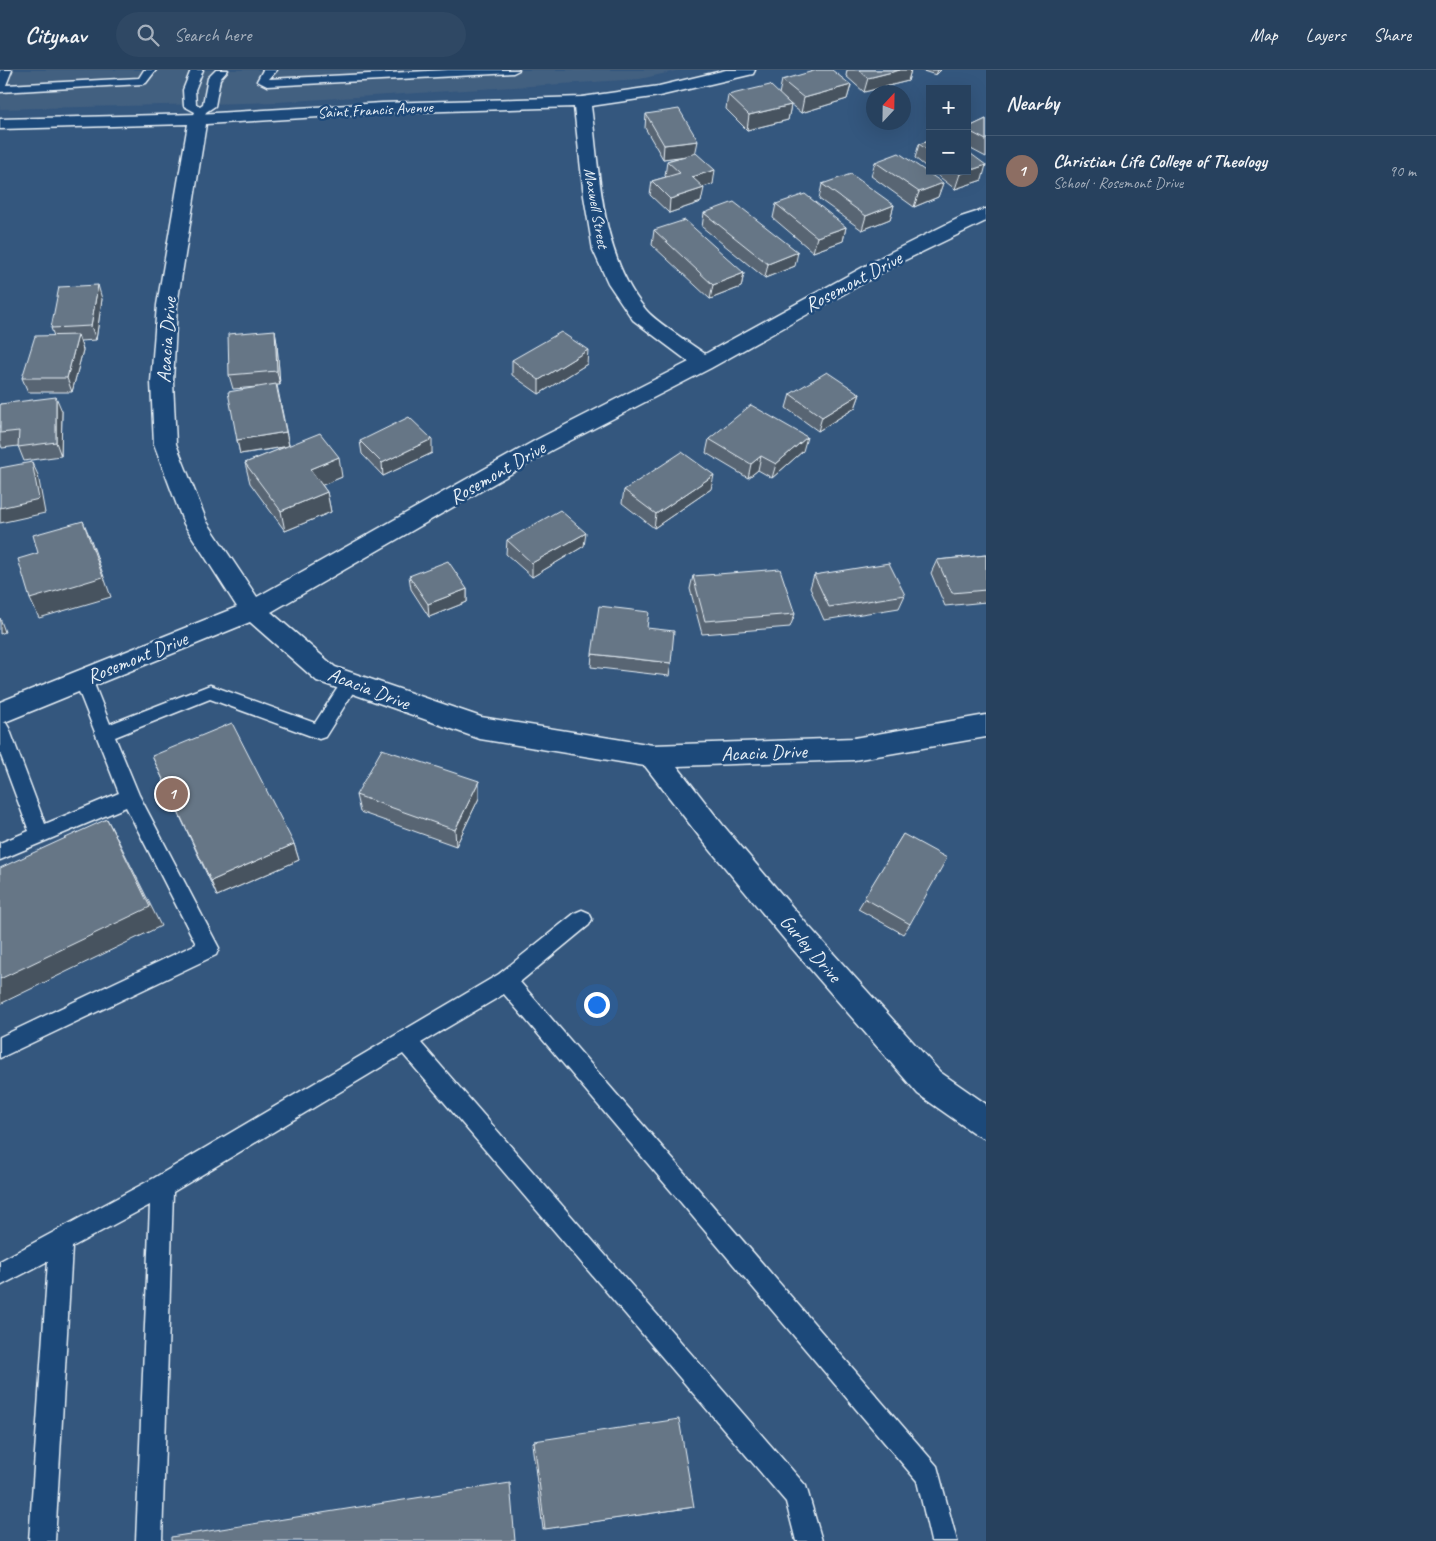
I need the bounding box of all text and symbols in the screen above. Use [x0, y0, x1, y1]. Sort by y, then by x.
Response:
search box [116, 12, 466, 57]
text: Citynav [25, 20, 86, 50]
icon: search [134, 21, 162, 49]
text: Search here [174, 23, 251, 47]
text: Map [1250, 24, 1278, 46]
text: Layers [1306, 24, 1345, 46]
text: Share [1373, 24, 1411, 46]
north arrow [866, 85, 911, 130]
map controls [926, 85, 971, 175]
button: + [926, 85, 971, 130]
text: Nearby [1006, 90, 1059, 116]
street label: Saint Francis Avenue [317, 97, 435, 123]
button: − [926, 130, 971, 175]
text: Christian Life College of Theology [1053, 149, 1267, 173]
text: 1 [1018, 161, 1026, 181]
text: 90 m [1389, 161, 1416, 181]
street label: Maxwell Street [579, 166, 613, 252]
text: School · Rosemont Drive [1053, 173, 1183, 193]
street label: Rosemont Drive [800, 245, 907, 317]
street label: Acacia Drive [151, 295, 182, 384]
street label: Rosemont Drive [445, 434, 551, 510]
street label: Rosemont Drive [83, 625, 193, 689]
street label: Acacia Drive [324, 661, 415, 716]
street label: Acacia Drive [721, 738, 809, 766]
pin: 1 [156, 775, 188, 813]
street label: Gurley Drive [774, 909, 848, 988]
your location [584, 992, 610, 1018]

